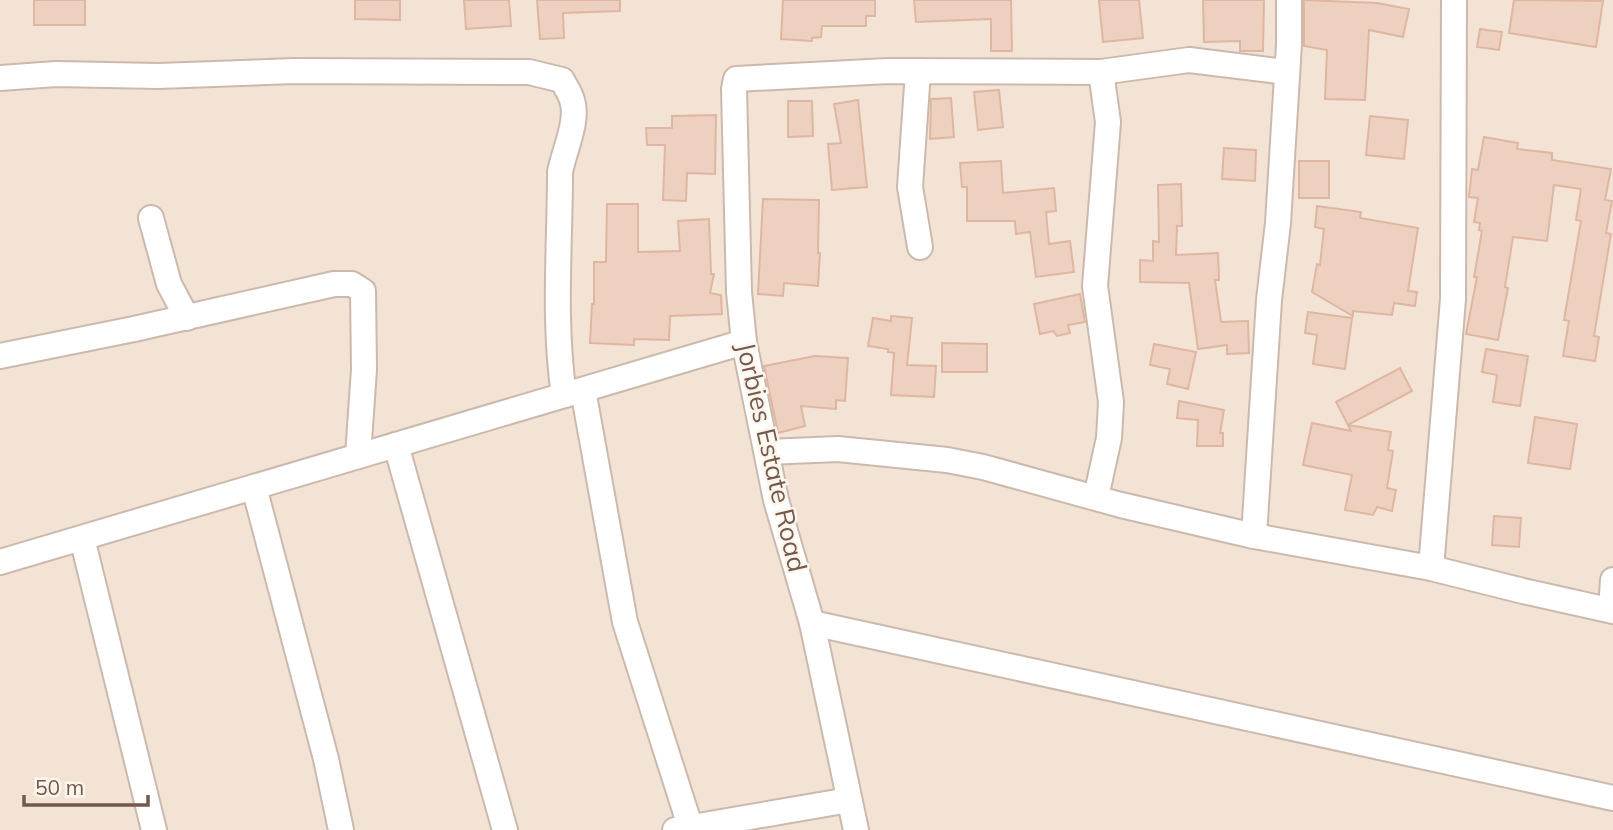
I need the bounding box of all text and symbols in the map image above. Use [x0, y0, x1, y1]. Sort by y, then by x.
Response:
street label: Jorbies Estate Road [730, 339, 814, 575]
scale bar [24, 764, 149, 808]
text: 50 m [35, 774, 84, 800]

